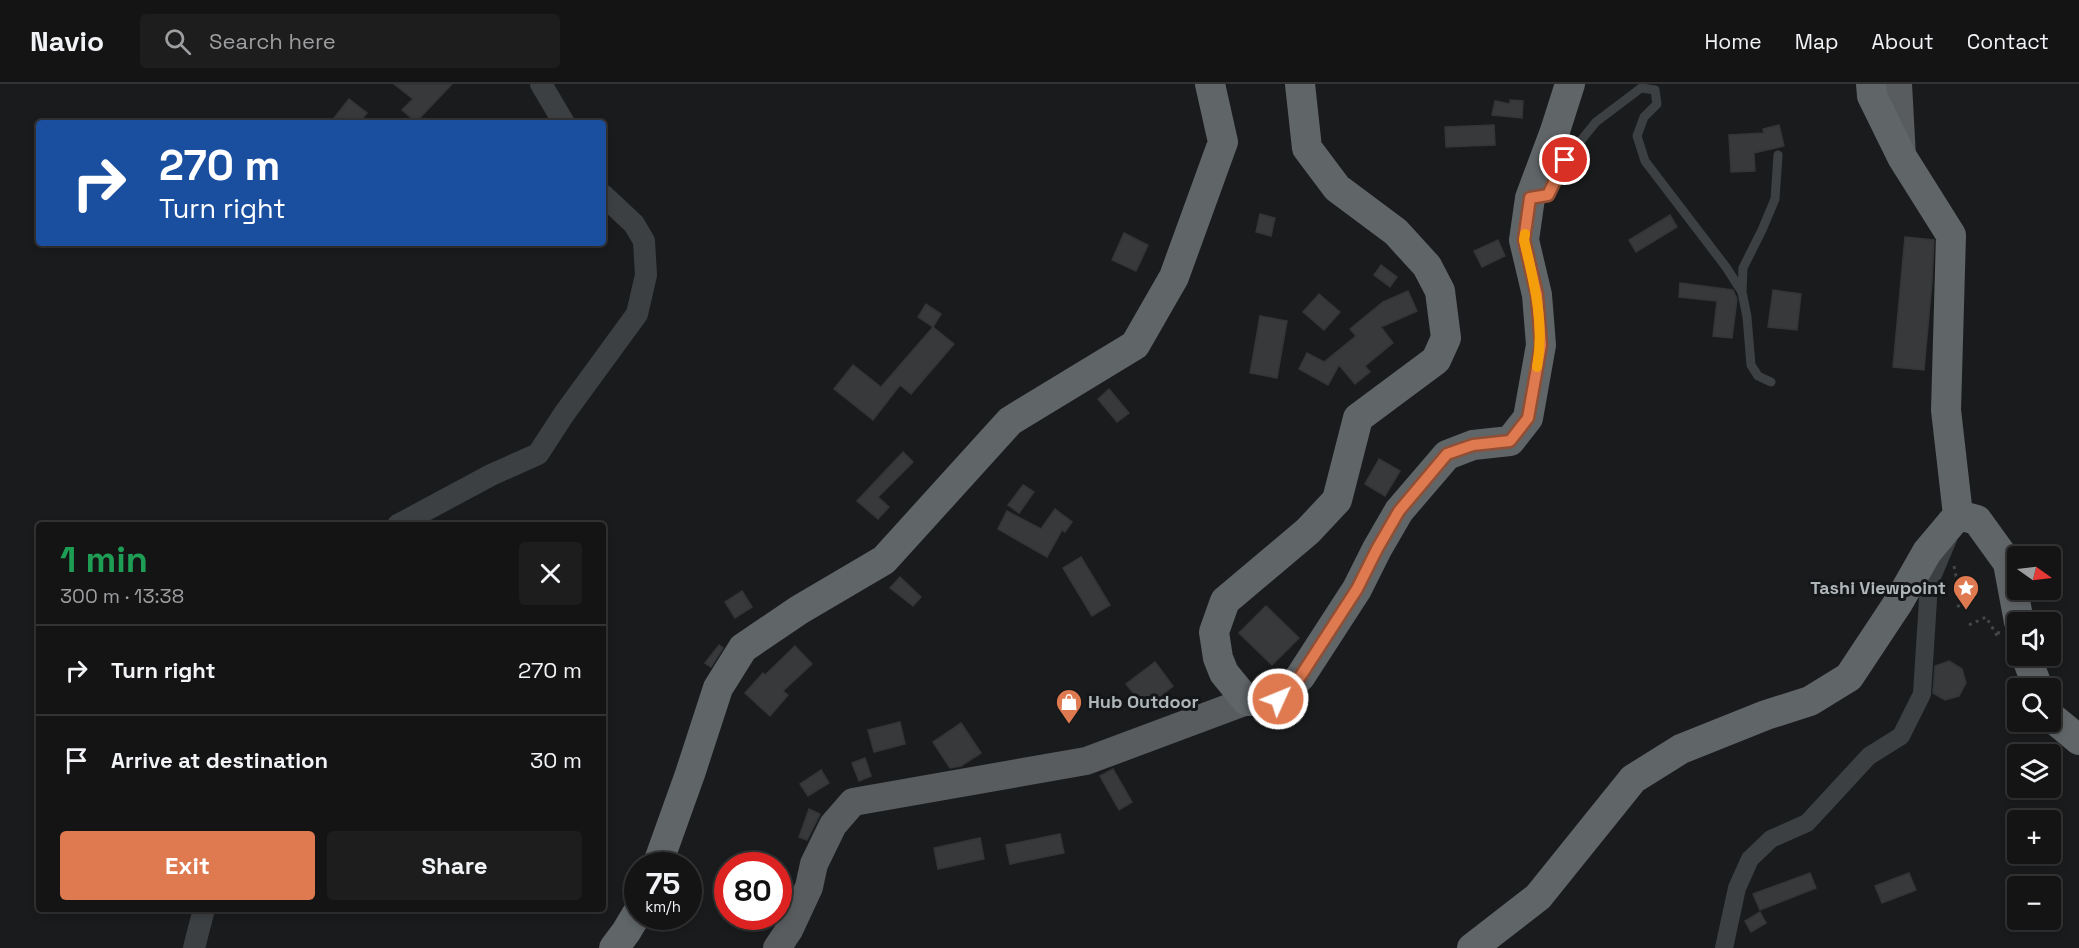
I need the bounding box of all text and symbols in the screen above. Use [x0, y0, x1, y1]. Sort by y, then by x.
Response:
search box [140, 14, 560, 68]
text: Navio [30, 23, 104, 59]
icon: search [161, 25, 194, 58]
text: Search here [209, 27, 336, 55]
text: Home [1704, 28, 1762, 55]
text: Map [1795, 28, 1839, 55]
text: About [1872, 28, 1934, 55]
text: Contact [1967, 28, 2049, 55]
pin [1539, 134, 1590, 185]
text: 270 m [159, 139, 280, 192]
icon: arrive [1548, 143, 1581, 176]
icon: right [60, 144, 138, 222]
text: Turn right [159, 191, 286, 226]
text: 1 min [60, 537, 148, 583]
button: close [519, 542, 582, 605]
north arrow [2007, 546, 2061, 600]
map controls [2007, 546, 2061, 930]
place icon: Tashi Viewpoint [1951, 573, 1981, 611]
place label: Tashi Viewpoint [1810, 576, 1946, 599]
text: 300 m · 13:38 [60, 583, 184, 609]
button: sound [2007, 612, 2061, 666]
icon: right [60, 654, 93, 687]
text: Turn right [111, 656, 216, 684]
text: 270 m [518, 656, 582, 684]
position arrow [1246, 667, 1310, 731]
button: search [2007, 678, 2061, 732]
shop icon: Hub Outdoor [1054, 687, 1084, 725]
place label: Hub Outdoor [1088, 690, 1199, 713]
icon: arrive [60, 744, 93, 777]
button: layers [2007, 744, 2061, 798]
text: Arrive at destination [111, 746, 328, 774]
text: 30 m [530, 746, 582, 774]
button: + [2007, 810, 2061, 864]
button: Exit [60, 831, 315, 900]
button: Share [327, 831, 582, 900]
speed limit sign: 80 [714, 852, 792, 930]
text: 75 [646, 864, 680, 903]
button: − [2007, 876, 2061, 930]
text: km/h [645, 897, 681, 916]

